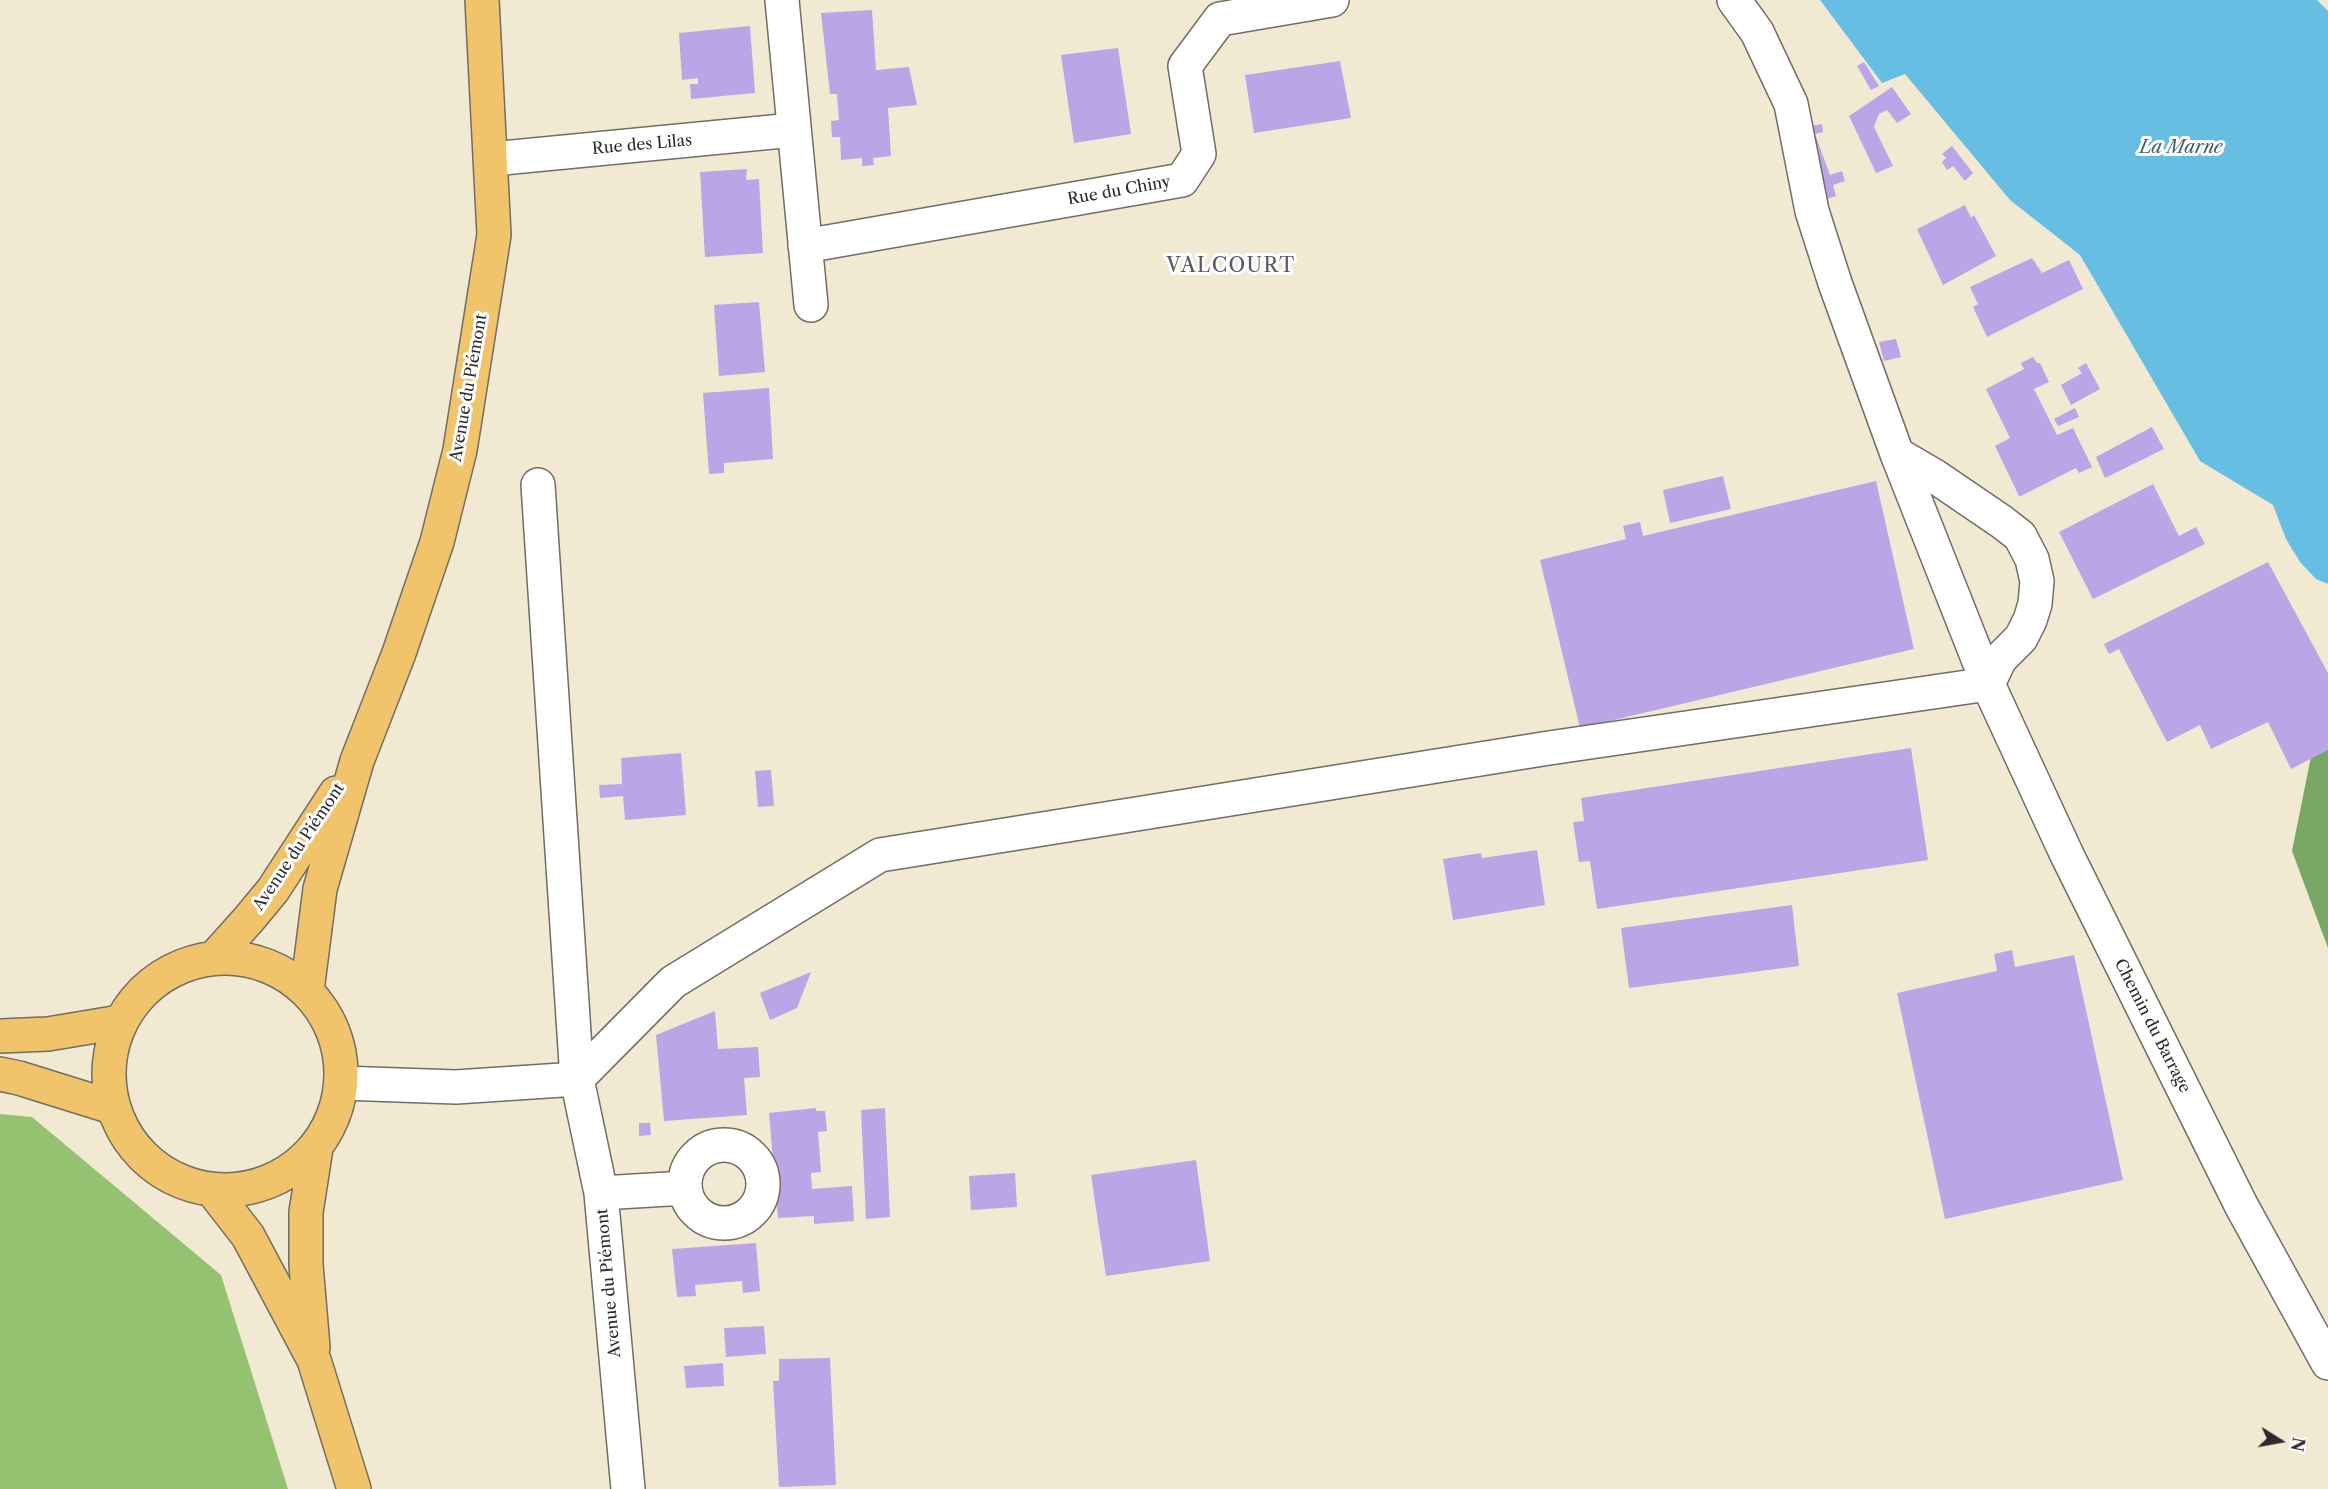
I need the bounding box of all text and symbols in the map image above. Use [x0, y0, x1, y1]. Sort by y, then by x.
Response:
street label: Rue des Lilas [591, 131, 693, 159]
water label: La Marne [2140, 137, 2222, 159]
street label: Rue du Chiny [1066, 172, 1172, 210]
district label: VALCOURT [1166, 254, 1296, 278]
street label: Avenue du Piémont [447, 313, 491, 463]
street label: Avenue du Piémont [249, 780, 349, 914]
street label: Chemin du Barrage [2110, 956, 2194, 1096]
street label: Avenue du Piémont [593, 1208, 625, 1358]
north arrow [2250, 1411, 2310, 1471]
text: N [2287, 1436, 2309, 1453]

